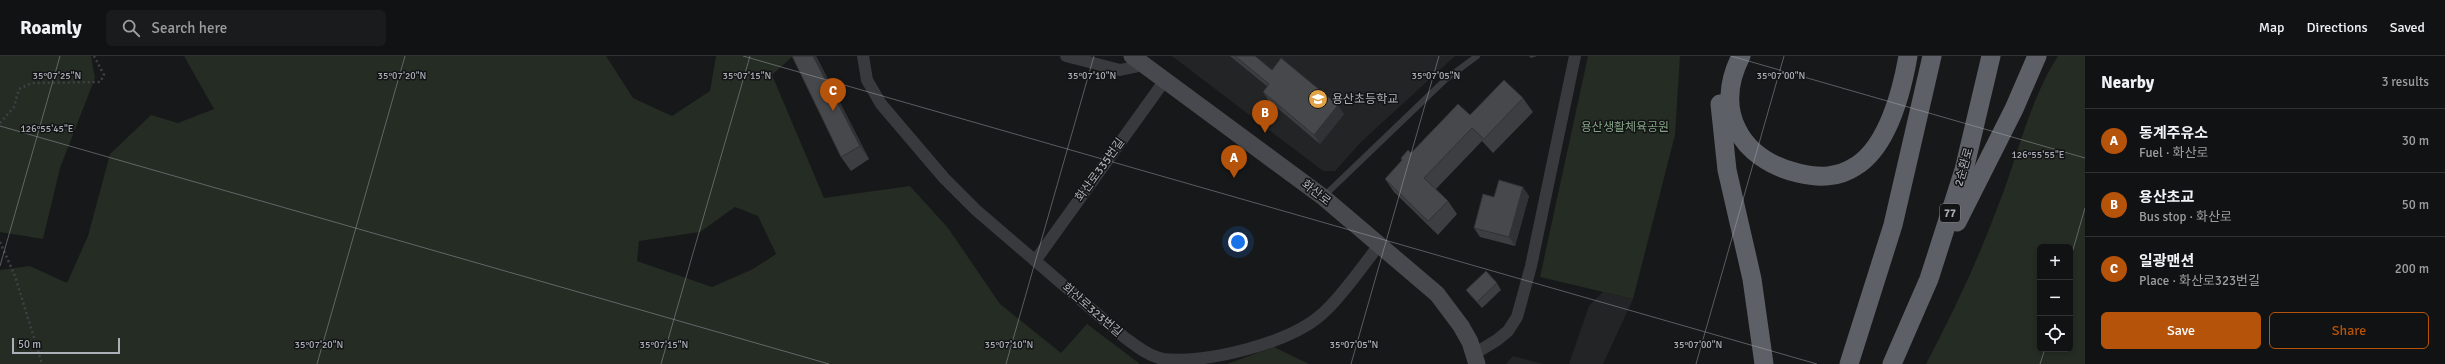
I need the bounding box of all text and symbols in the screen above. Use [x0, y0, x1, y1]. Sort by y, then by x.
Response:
search box [106, 10, 386, 46]
text: Roamly [20, 16, 82, 40]
icon: search [120, 17, 142, 39]
text: Search here [152, 19, 227, 37]
text: Map [2259, 19, 2285, 36]
text: Directions [2307, 19, 2368, 36]
text: Saved [2390, 19, 2425, 36]
text: 35°07'25"N [33, 70, 81, 82]
text: 35°07'20"N [378, 70, 426, 82]
text: 35°07'15"N [723, 70, 771, 82]
text: 35°07'10"N [1068, 70, 1116, 82]
text: 35°07'05"N [1412, 70, 1460, 82]
text: 35°07'00"N [1757, 70, 1805, 82]
text: Nearby [2101, 72, 2154, 93]
text: 3 results [2381, 74, 2429, 90]
pin: C [820, 78, 846, 111]
school or university icon: 용산초등학교 [1307, 88, 1329, 110]
place label: 용산초등학교 [1332, 92, 1398, 107]
pin: B [1252, 100, 1278, 133]
park label: 용산생활체육공원 [1581, 120, 1669, 135]
text: 126°55'45"E [20, 123, 74, 135]
text: 동계주유소 [2139, 124, 2208, 142]
text: A [2110, 133, 2118, 149]
text: 30 m [2402, 133, 2429, 149]
street label: 화산로335번길 [1072, 135, 1128, 205]
pin: A [1221, 145, 1247, 178]
text: Fuel · 화산로 [2139, 145, 2208, 161]
street label: 2순환로 [1951, 146, 1977, 188]
text: 126°55'55"E [2011, 149, 2065, 161]
street label: 화산로 [1298, 177, 1334, 209]
text: 용산초교 [2139, 188, 2194, 206]
text: B [2110, 197, 2118, 213]
text: 50 m [2402, 197, 2429, 213]
road number: 77 [1940, 204, 1960, 222]
text: Bus stop · 화산로 [2139, 209, 2232, 225]
your location [1228, 232, 1248, 252]
map controls [2037, 244, 2073, 352]
button: + [2037, 244, 2073, 280]
text: 일광맨션 [2139, 252, 2194, 270]
text: C [2110, 261, 2118, 277]
text: 200 m [2395, 261, 2429, 277]
text: Place · 화산로323번길 [2139, 273, 2260, 289]
street label: 화산로323번길 [1059, 280, 1125, 340]
button: − [2037, 280, 2073, 316]
button: Save [2101, 312, 2261, 349]
button: Share [2269, 312, 2429, 349]
button: locate [2037, 316, 2073, 352]
scale bar [12, 336, 120, 355]
text: 50 m [18, 338, 41, 351]
text: 35°07'20"N [295, 339, 343, 351]
text: 35°07'15"N [640, 339, 688, 351]
text: 35°07'10"N [985, 339, 1033, 351]
text: 35°07'05"N [1330, 339, 1378, 351]
text: 35°07'00"N [1674, 339, 1722, 351]

